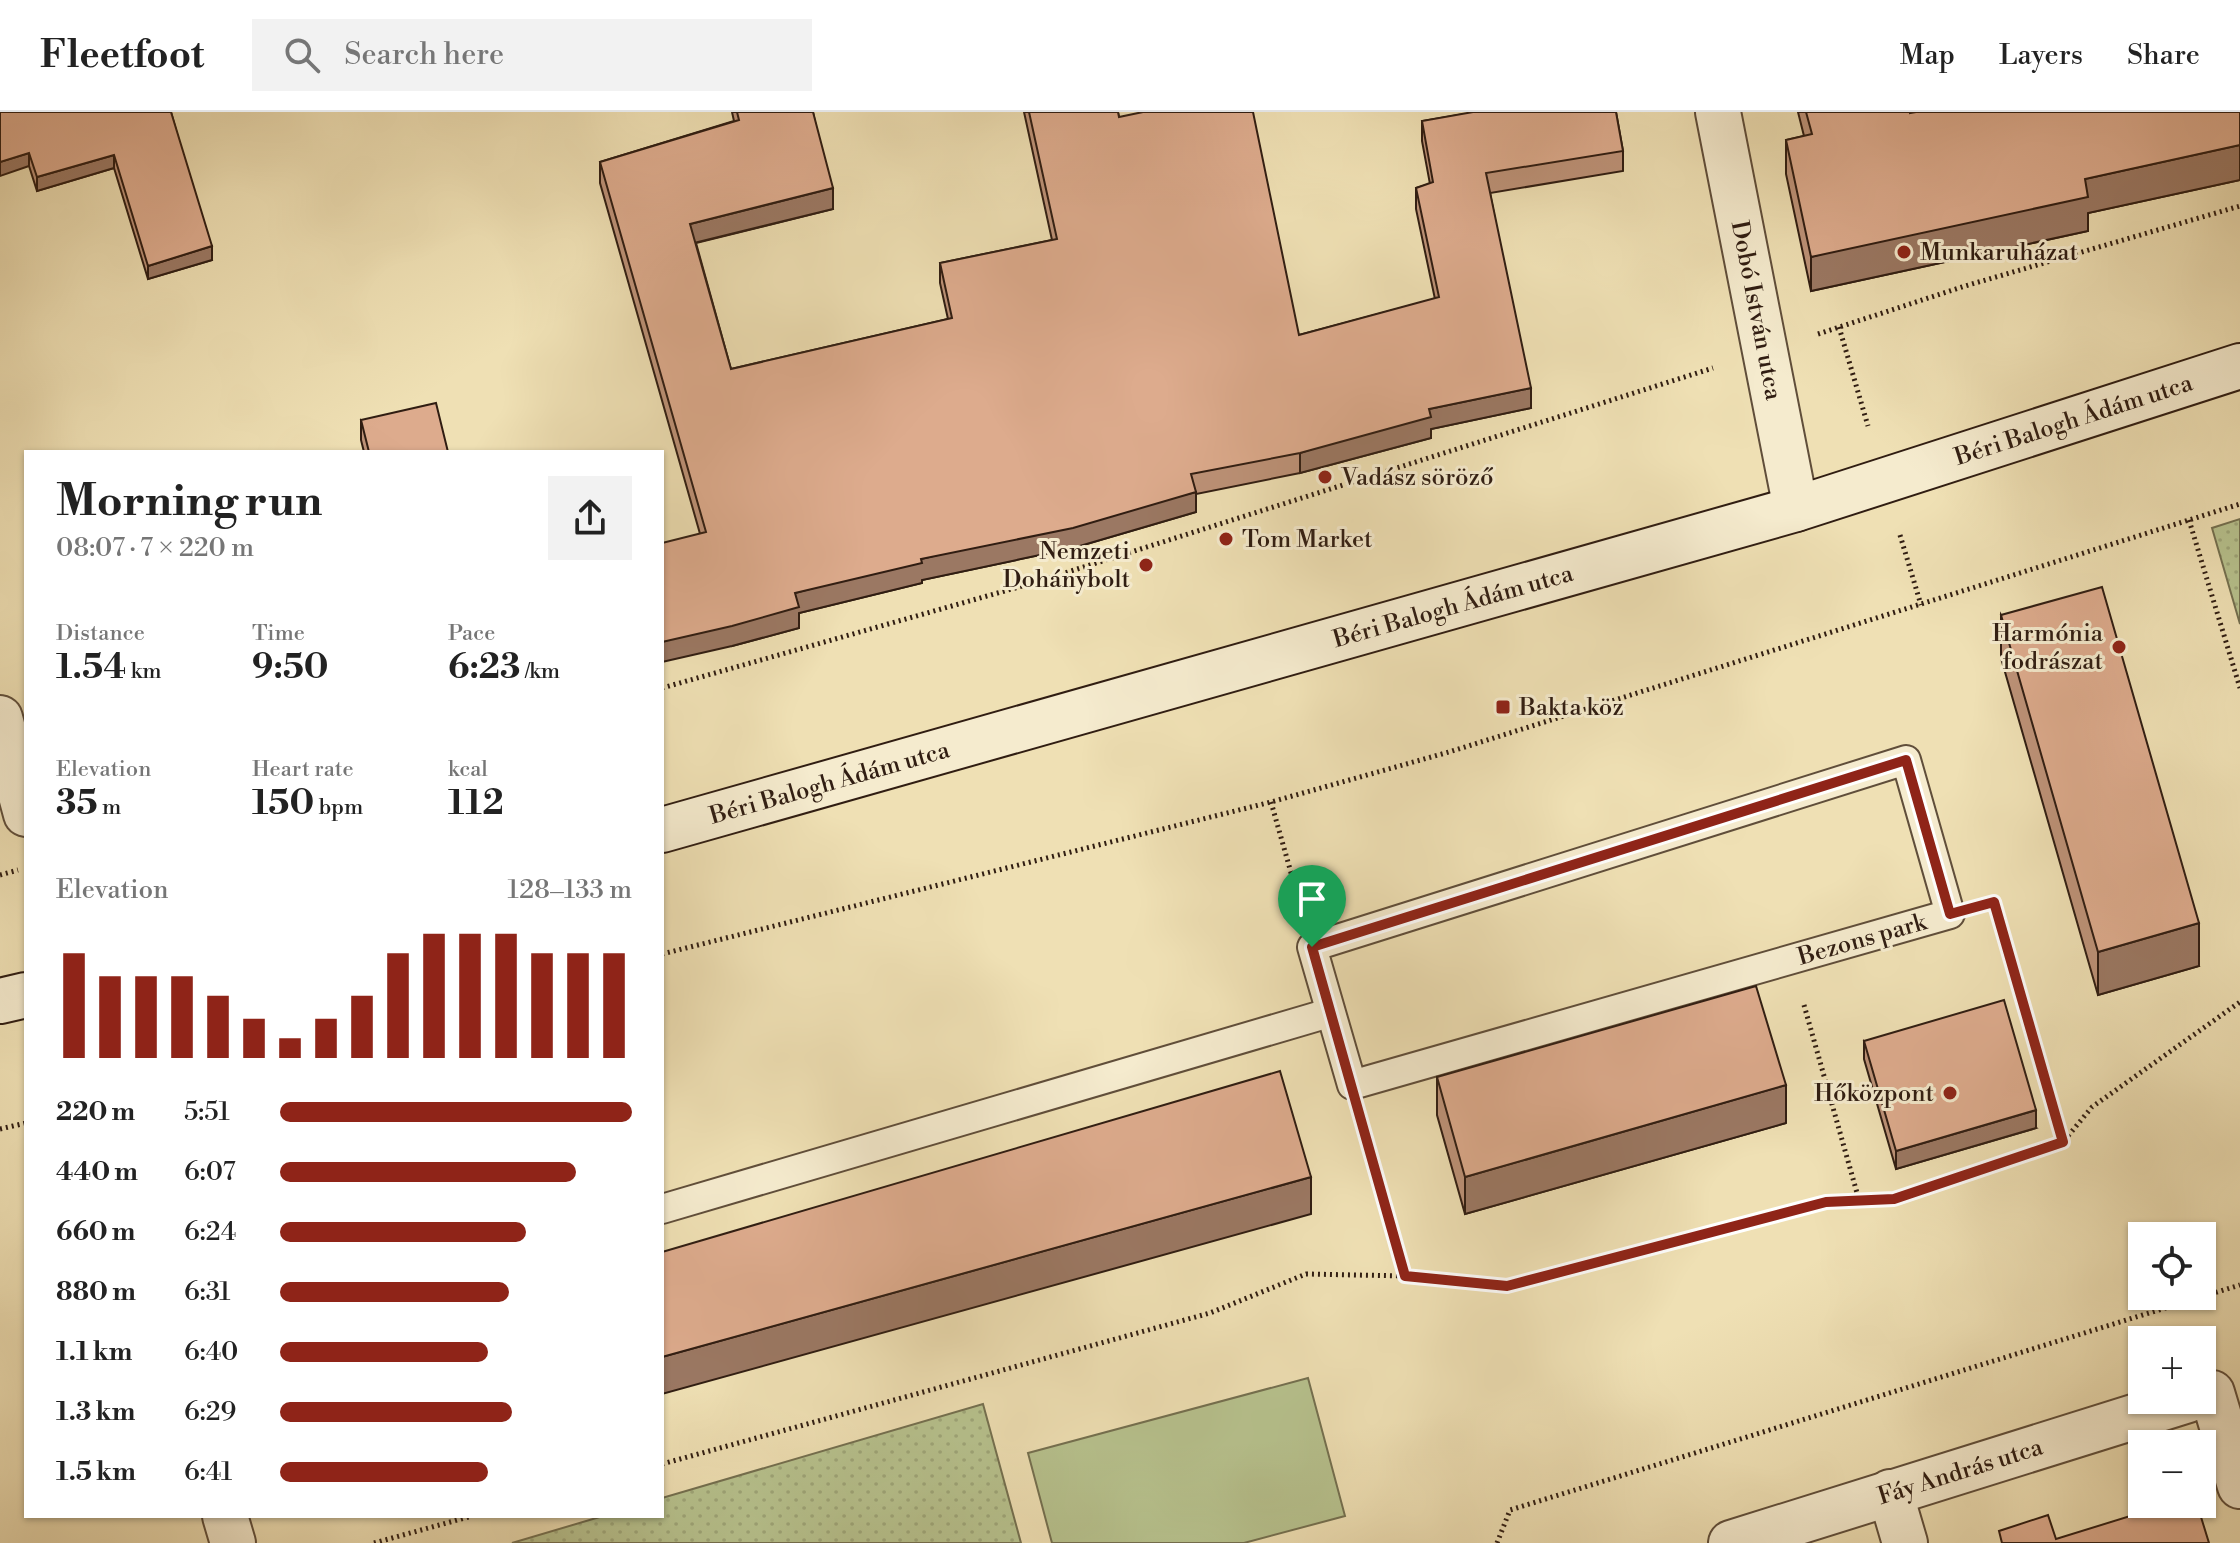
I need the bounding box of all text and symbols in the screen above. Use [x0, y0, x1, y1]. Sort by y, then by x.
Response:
search box [252, 19, 812, 91]
text: Fleetfoot [40, 32, 204, 79]
icon: search [280, 33, 324, 77]
text: Search here [344, 36, 504, 74]
text: Map [1900, 38, 1955, 73]
text: Layers [1999, 38, 2083, 73]
text: Share [2127, 38, 2200, 73]
street label: Dobó István utca [1724, 218, 1788, 403]
place label: Munkaruházat [1920, 238, 2078, 268]
marker: Munkaruházat [1895, 243, 1913, 261]
street label: Béri Balogh Ádám utca [1950, 368, 2197, 473]
place label: Vadász söröző [1340, 463, 1494, 493]
marker: Vadász söröző [1316, 468, 1334, 486]
text: Morning run [56, 474, 322, 529]
button: share [548, 476, 632, 560]
place label: Tom Market [1242, 525, 1373, 555]
marker: Tom Market [1217, 530, 1235, 548]
text: 08:07 · 7 × 220 m [56, 532, 254, 564]
place label: Nemzeti Dohánybolt [1003, 537, 1130, 595]
marker: Nemzeti Dohánybolt [1137, 556, 1155, 574]
street label: Béri Balogh Ádám utca [1329, 559, 1577, 656]
place label: Harmónia fodrászat [1992, 619, 2104, 677]
text: Distance [56, 620, 145, 647]
text: Time [252, 620, 305, 647]
text: Pace [448, 620, 495, 647]
marker: Harmónia fodrászat [2110, 638, 2128, 656]
text: 1.54 [56, 647, 126, 689]
text: 9:50 [252, 647, 329, 689]
text: 6:23 [448, 647, 520, 689]
text: km [126, 658, 162, 685]
text: /km [520, 658, 560, 685]
place label: Bakta köz [1518, 693, 1624, 723]
marker: Bakta köz [1494, 698, 1512, 716]
street label: Béri Balogh Ádám utca [705, 735, 954, 832]
text: Elevation [56, 756, 151, 783]
text: Heart rate [252, 756, 354, 783]
text: kcal [448, 756, 488, 783]
text: 35 [56, 783, 98, 825]
text: 150 [252, 783, 314, 825]
text: 112 [448, 783, 504, 825]
text: m [98, 794, 121, 821]
text: bpm [314, 794, 363, 821]
pin [1278, 865, 1346, 947]
text: Elevation [56, 874, 169, 906]
text: 128–133 m [507, 874, 632, 906]
icon: arrive [1290, 877, 1334, 921]
street label: Bezons park [1794, 907, 1931, 973]
place label: Hőközpont [1814, 1079, 1934, 1109]
marker: Hőközpont [1941, 1084, 1959, 1102]
text: 220 m [56, 1096, 135, 1128]
text: 5:51 [184, 1096, 230, 1128]
text: 440 m [56, 1156, 138, 1188]
text: 6:07 [184, 1156, 236, 1188]
text: 660 m [56, 1216, 135, 1248]
text: 6:24 [184, 1216, 236, 1248]
map controls [2128, 1222, 2216, 1518]
button: locate [2128, 1222, 2216, 1310]
text: 880 m [56, 1276, 136, 1308]
text: 6:31 [184, 1276, 231, 1308]
button: + [2128, 1326, 2216, 1414]
text: 1.1 km [56, 1336, 132, 1368]
text: 6:40 [184, 1336, 238, 1368]
text: 1.3 km [56, 1396, 135, 1428]
text: 6:29 [184, 1396, 236, 1428]
button: − [2128, 1430, 2216, 1518]
street label: Fáy András utca [1874, 1432, 2047, 1512]
text: 1.5 km [56, 1456, 136, 1488]
text: 6:41 [184, 1456, 232, 1488]

